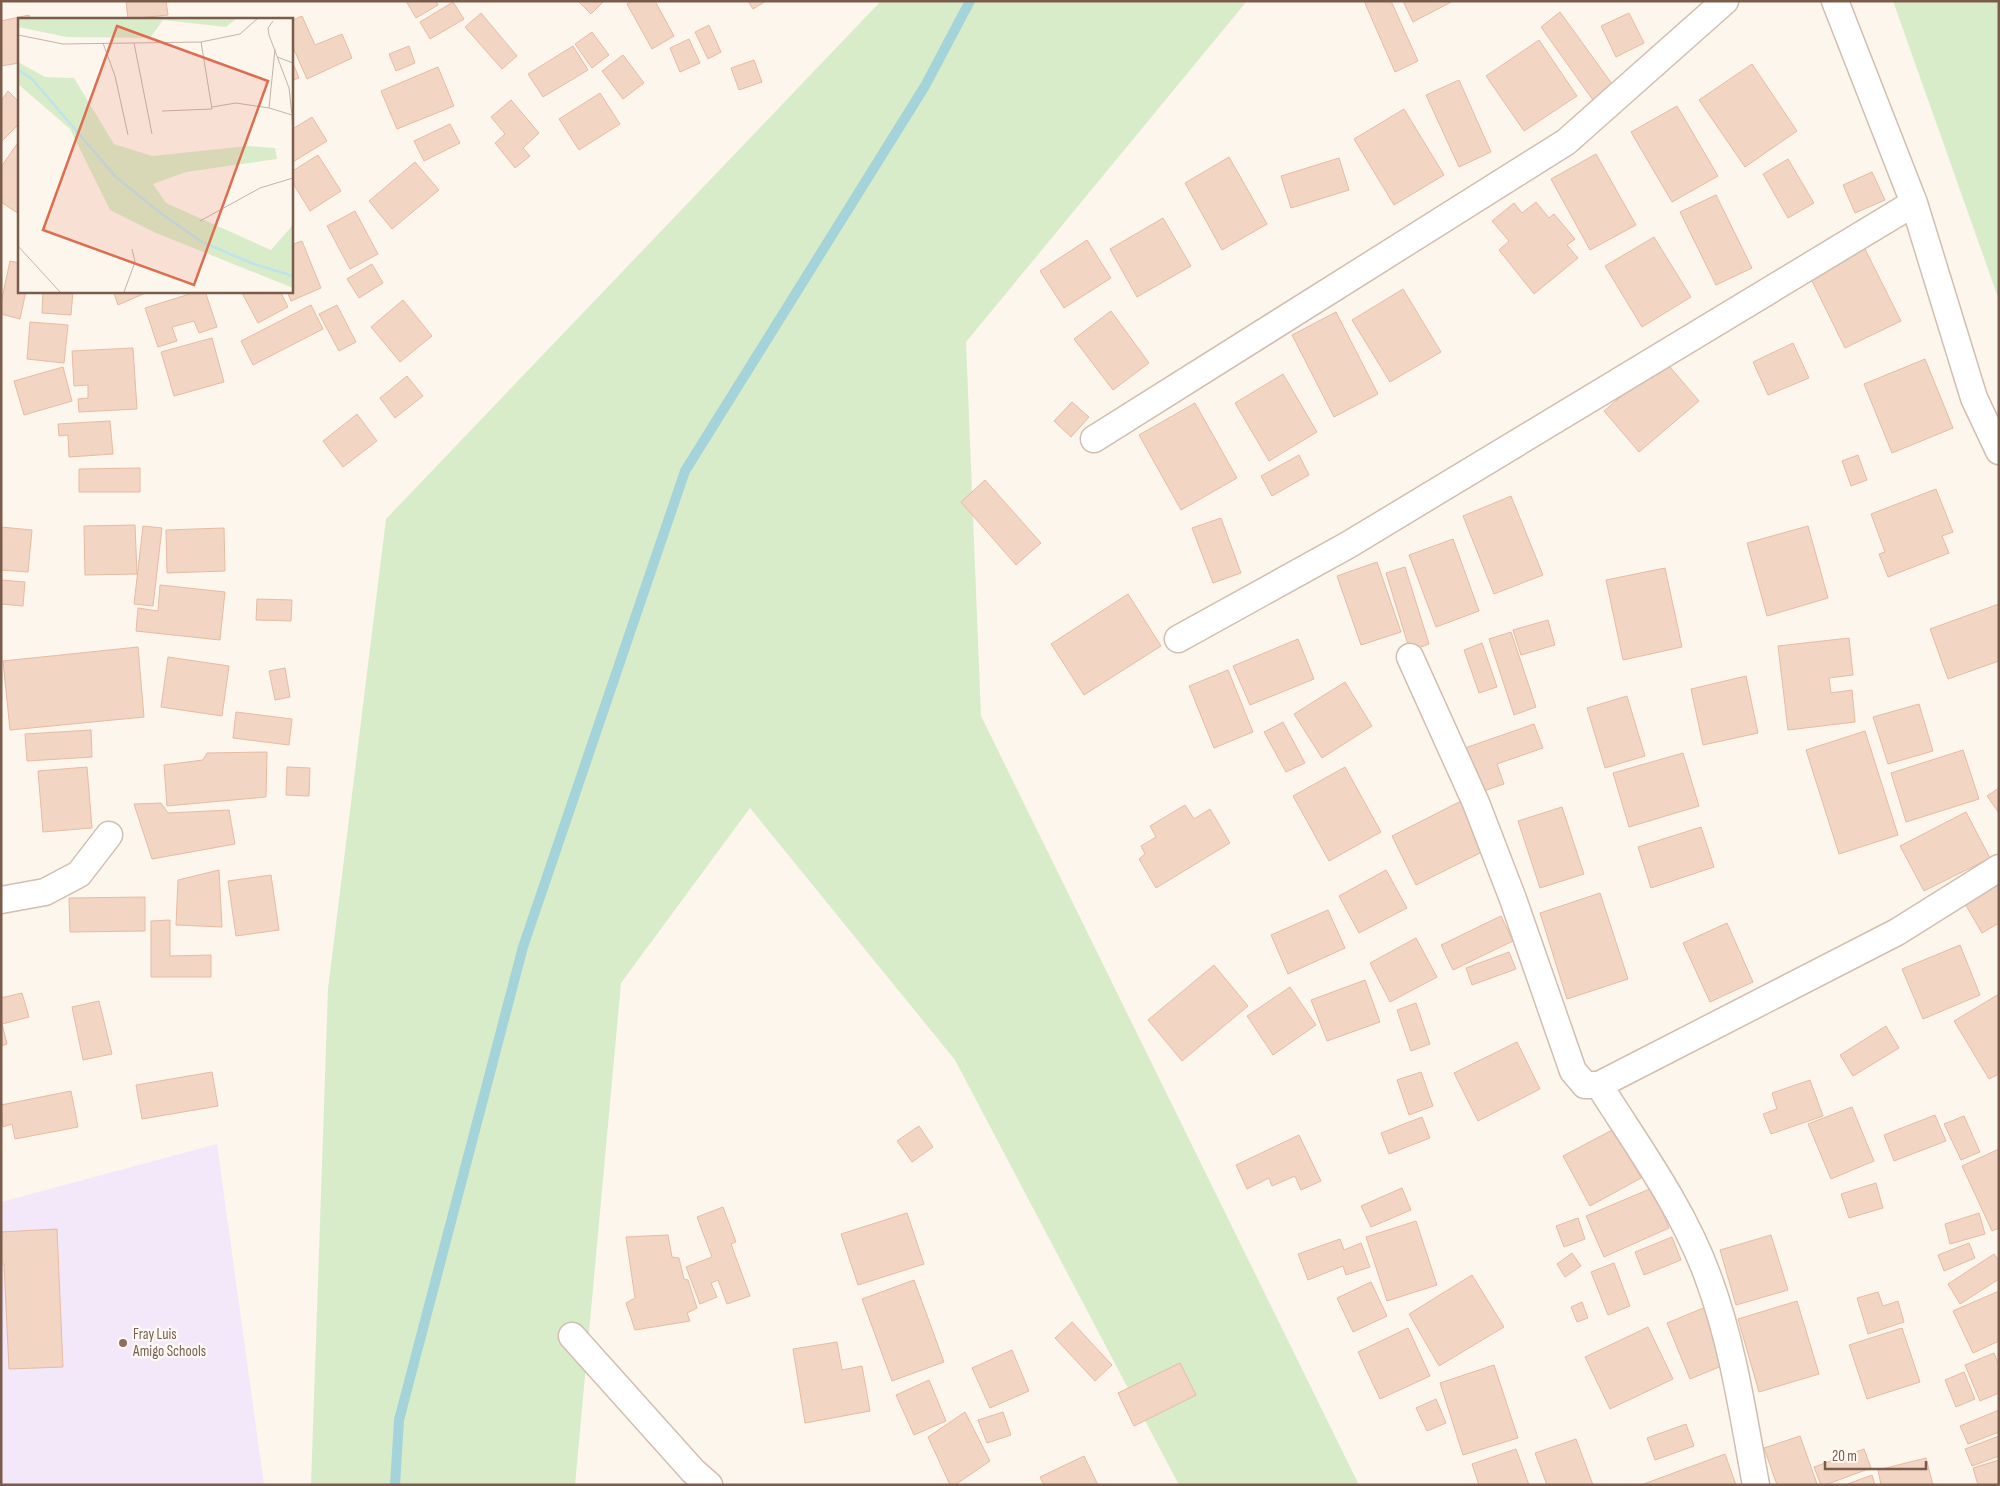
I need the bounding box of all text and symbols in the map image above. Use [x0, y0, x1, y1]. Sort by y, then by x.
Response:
inset map [18, 18, 292, 292]
place label: Fray Luis Amigo Schools [132, 1325, 206, 1361]
marker: Fray Luis Amigo Schools [117, 1337, 129, 1349]
scale bar [1825, 1438, 1926, 1470]
text: 20 m [1832, 1447, 1857, 1466]

